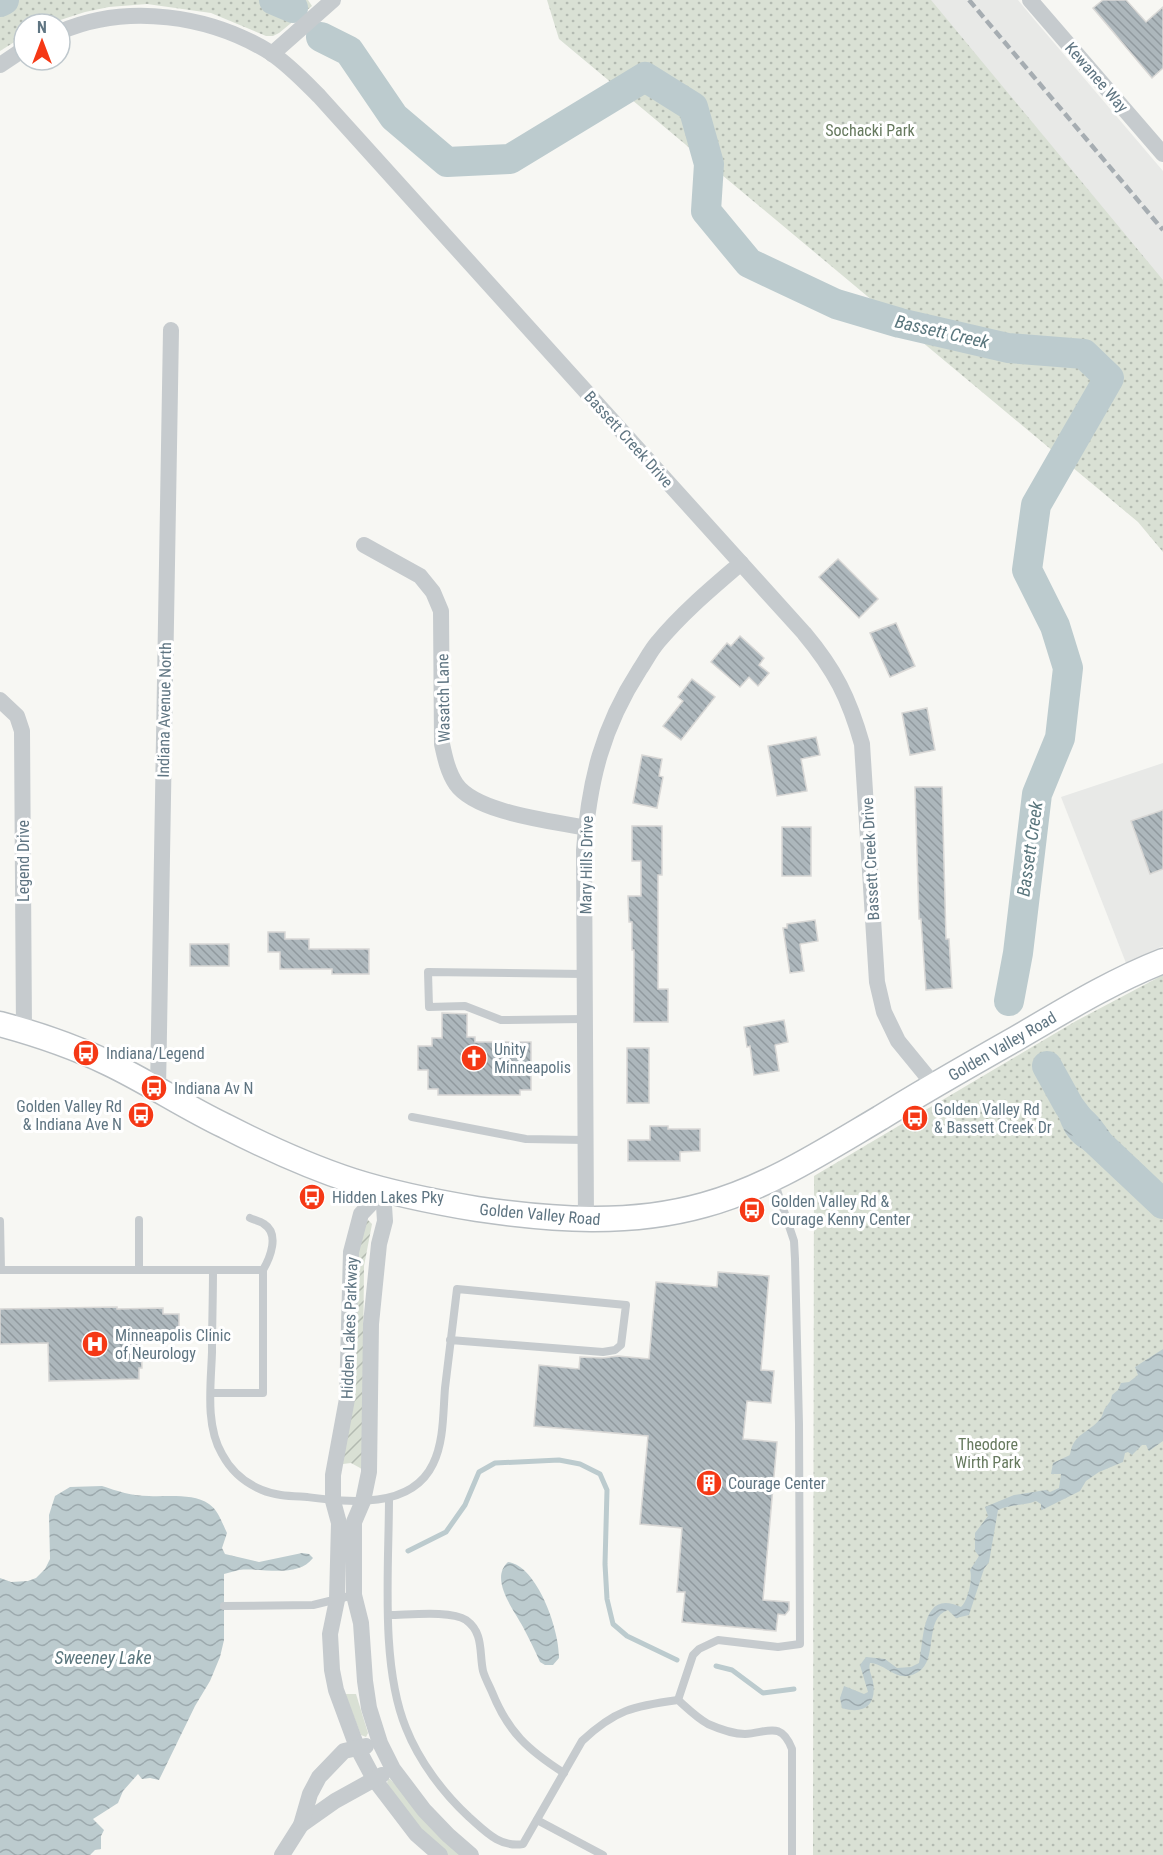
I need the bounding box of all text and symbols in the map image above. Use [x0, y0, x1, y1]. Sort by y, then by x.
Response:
north arrow [12, 12, 72, 72]
text: N [37, 18, 47, 37]
street label: Kewanee Way [1061, 38, 1132, 117]
park label: Sochacki Park [825, 121, 916, 140]
water label: Bassett Creek [893, 311, 992, 353]
street label: Bassett Creek Drive [580, 387, 677, 491]
street label: Indiana Avenue North [154, 642, 175, 778]
street label: Wasatch Lane [433, 654, 454, 742]
street label: Bassett Creek Drive [858, 797, 883, 921]
water label: Bassett Creek [1012, 799, 1047, 898]
street label: Mary Hills Drive [576, 815, 597, 915]
street label: Legend Drive [14, 820, 33, 902]
street label: Golden Valley Road [945, 1008, 1060, 1085]
bus stop icon: Indiana/Legend [71, 1038, 101, 1068]
place label: Unity Minneapolis [494, 1040, 571, 1077]
church icon: Unity Minneapolis [459, 1043, 489, 1073]
place label: Indiana/Legend [106, 1044, 205, 1063]
bus stop icon: Indiana Av N [139, 1073, 169, 1103]
place label: Indiana Av N [174, 1079, 253, 1098]
place label: Golden Valley Rd & Indiana Ave N [16, 1097, 122, 1134]
bus stop icon: Golden Valley Rd & Indiana Ave N [126, 1100, 156, 1130]
place label: Golden Valley Rd & Bassett Creek Dr [934, 1100, 1052, 1137]
bus stop icon: Golden Valley Rd & Bassett Creek Dr [900, 1103, 930, 1133]
bus stop icon: Hidden Lakes Pky [297, 1182, 327, 1212]
place label: Hidden Lakes Pky [332, 1188, 444, 1207]
place label: Golden Valley Rd & Courage Kenny Center [771, 1192, 911, 1229]
bus stop icon: Golden Valley Rd & Courage Kenny Center [737, 1195, 767, 1225]
street label: Golden Valley Road [479, 1200, 601, 1229]
street label: Hidden Lakes Parkway [338, 1256, 361, 1399]
place label: Minneapolis Clinic of Neurology [115, 1326, 231, 1363]
hospital icon: Minneapolis Clinic of Neurology [80, 1329, 110, 1359]
park label: Theodore Wirth Park [955, 1435, 1022, 1472]
building icon: Courage Center [694, 1468, 724, 1498]
place label: Courage Center [728, 1474, 826, 1493]
water label: Sweeney Lake [54, 1647, 152, 1668]

